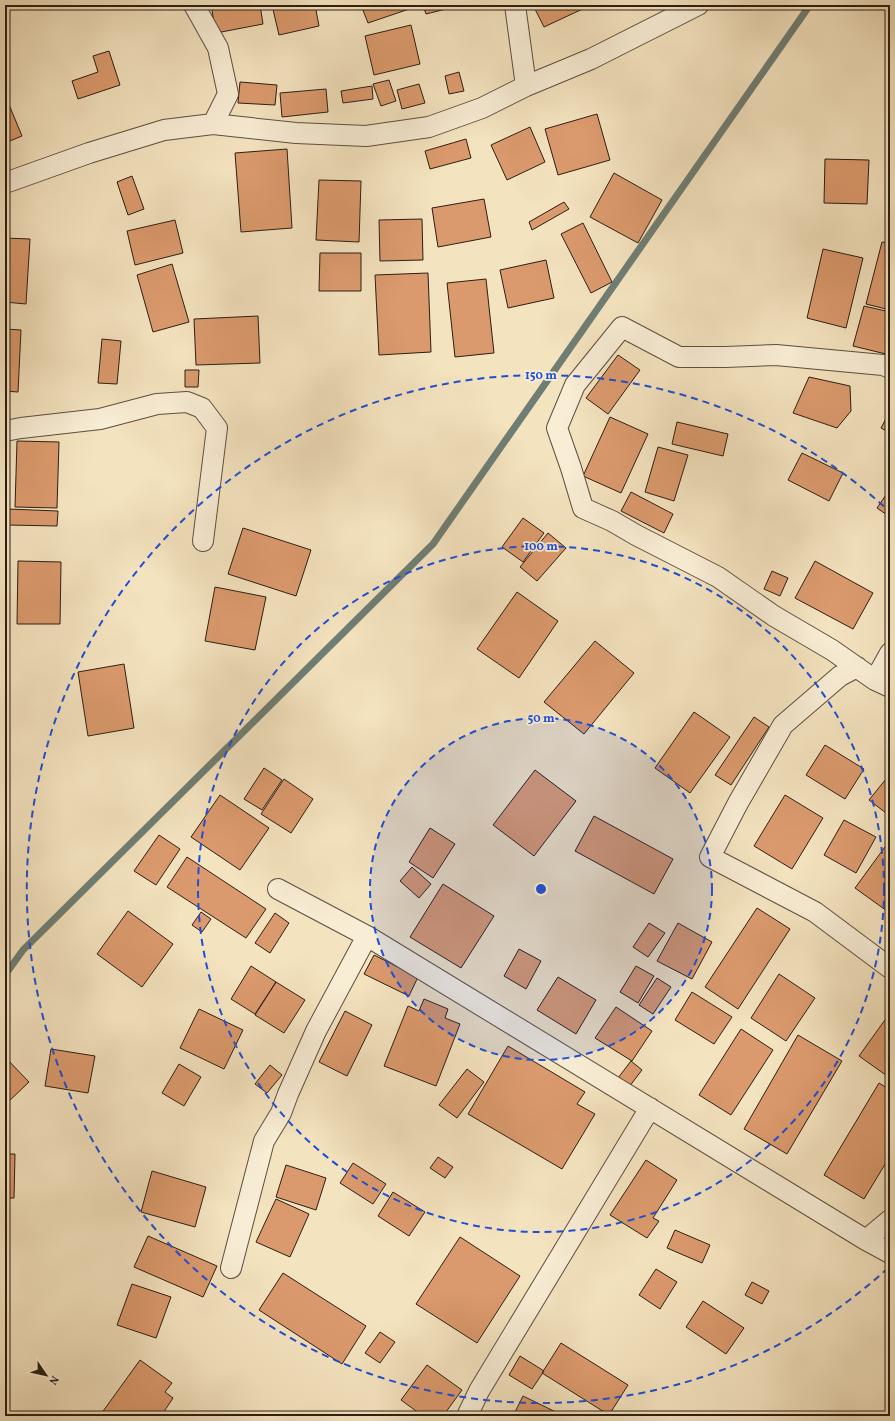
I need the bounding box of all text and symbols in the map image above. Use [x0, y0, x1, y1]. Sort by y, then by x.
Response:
text: 150 m [525, 368, 557, 384]
text: 100 m [524, 539, 558, 555]
text: 50 m [527, 711, 555, 727]
centre of rings [534, 882, 548, 896]
north arrow [26, 1355, 66, 1395]
text: N [45, 1372, 62, 1387]

